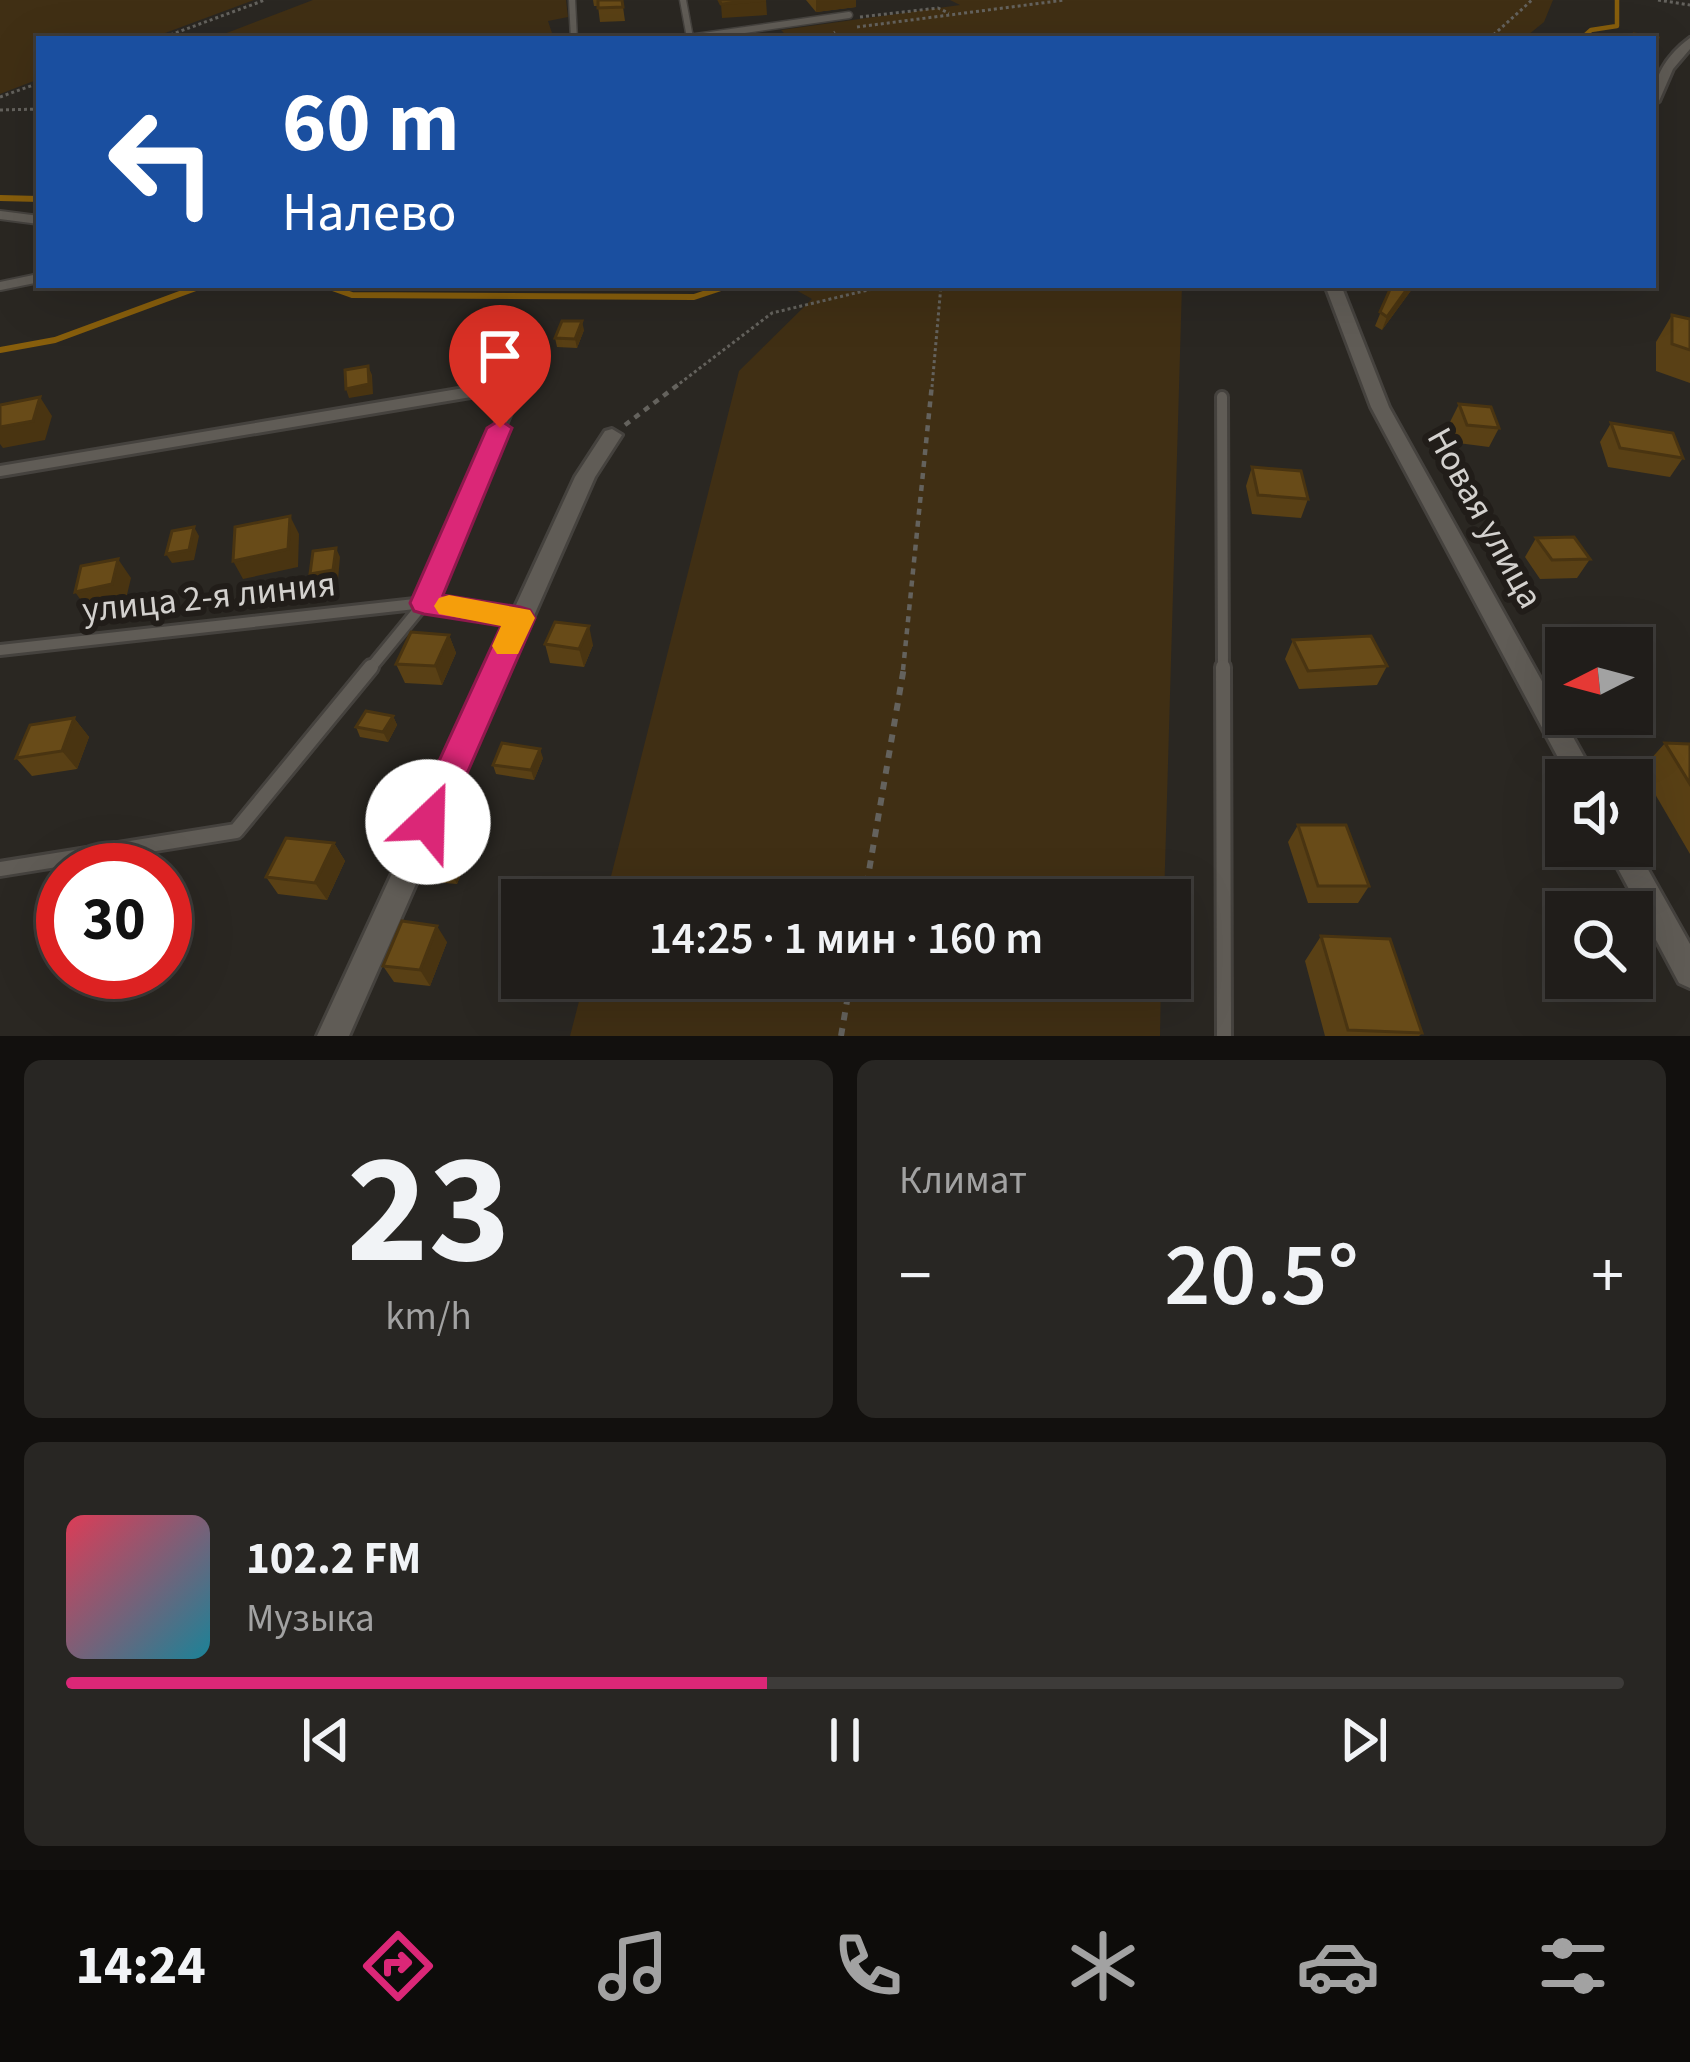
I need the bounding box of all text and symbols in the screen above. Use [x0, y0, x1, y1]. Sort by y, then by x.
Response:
text: 60 m [282, 64, 460, 184]
icon: left [84, 84, 240, 240]
text: Налево [282, 175, 457, 252]
pin [449, 305, 551, 428]
icon: arrive [467, 323, 533, 389]
street label: Новая улица [1414, 418, 1556, 618]
street label: улица 2-я линия [80, 558, 338, 636]
north arrow [1545, 627, 1653, 735]
map controls [1545, 627, 1653, 999]
position arrow [365, 759, 491, 885]
button: sound [1545, 759, 1653, 867]
speed limit sign: 30 [36, 843, 192, 999]
button: search [1545, 891, 1653, 999]
text: 14:25 · 1 мин · 160 m [649, 907, 1043, 971]
text: 23 [346, 1100, 511, 1322]
text: Климат [899, 1153, 1027, 1209]
text: 20.5° [1164, 1212, 1359, 1340]
text: − [899, 1229, 932, 1323]
text: + [1591, 1229, 1624, 1323]
text: km/h [385, 1289, 472, 1345]
text: 102.2 FM [246, 1527, 421, 1591]
text: Музыка [246, 1591, 375, 1647]
icon: previous [293, 1707, 359, 1773]
icon: pause [812, 1707, 878, 1773]
icon: next [1331, 1707, 1397, 1773]
icon: directions [356, 1924, 440, 2008]
icon: music [591, 1924, 675, 2008]
icon: phone [826, 1924, 910, 2008]
icon: climate [1061, 1924, 1145, 2008]
icon: car [1296, 1924, 1380, 2008]
icon: filters [1531, 1924, 1615, 2008]
text: 14:24 [75, 1928, 206, 2005]

